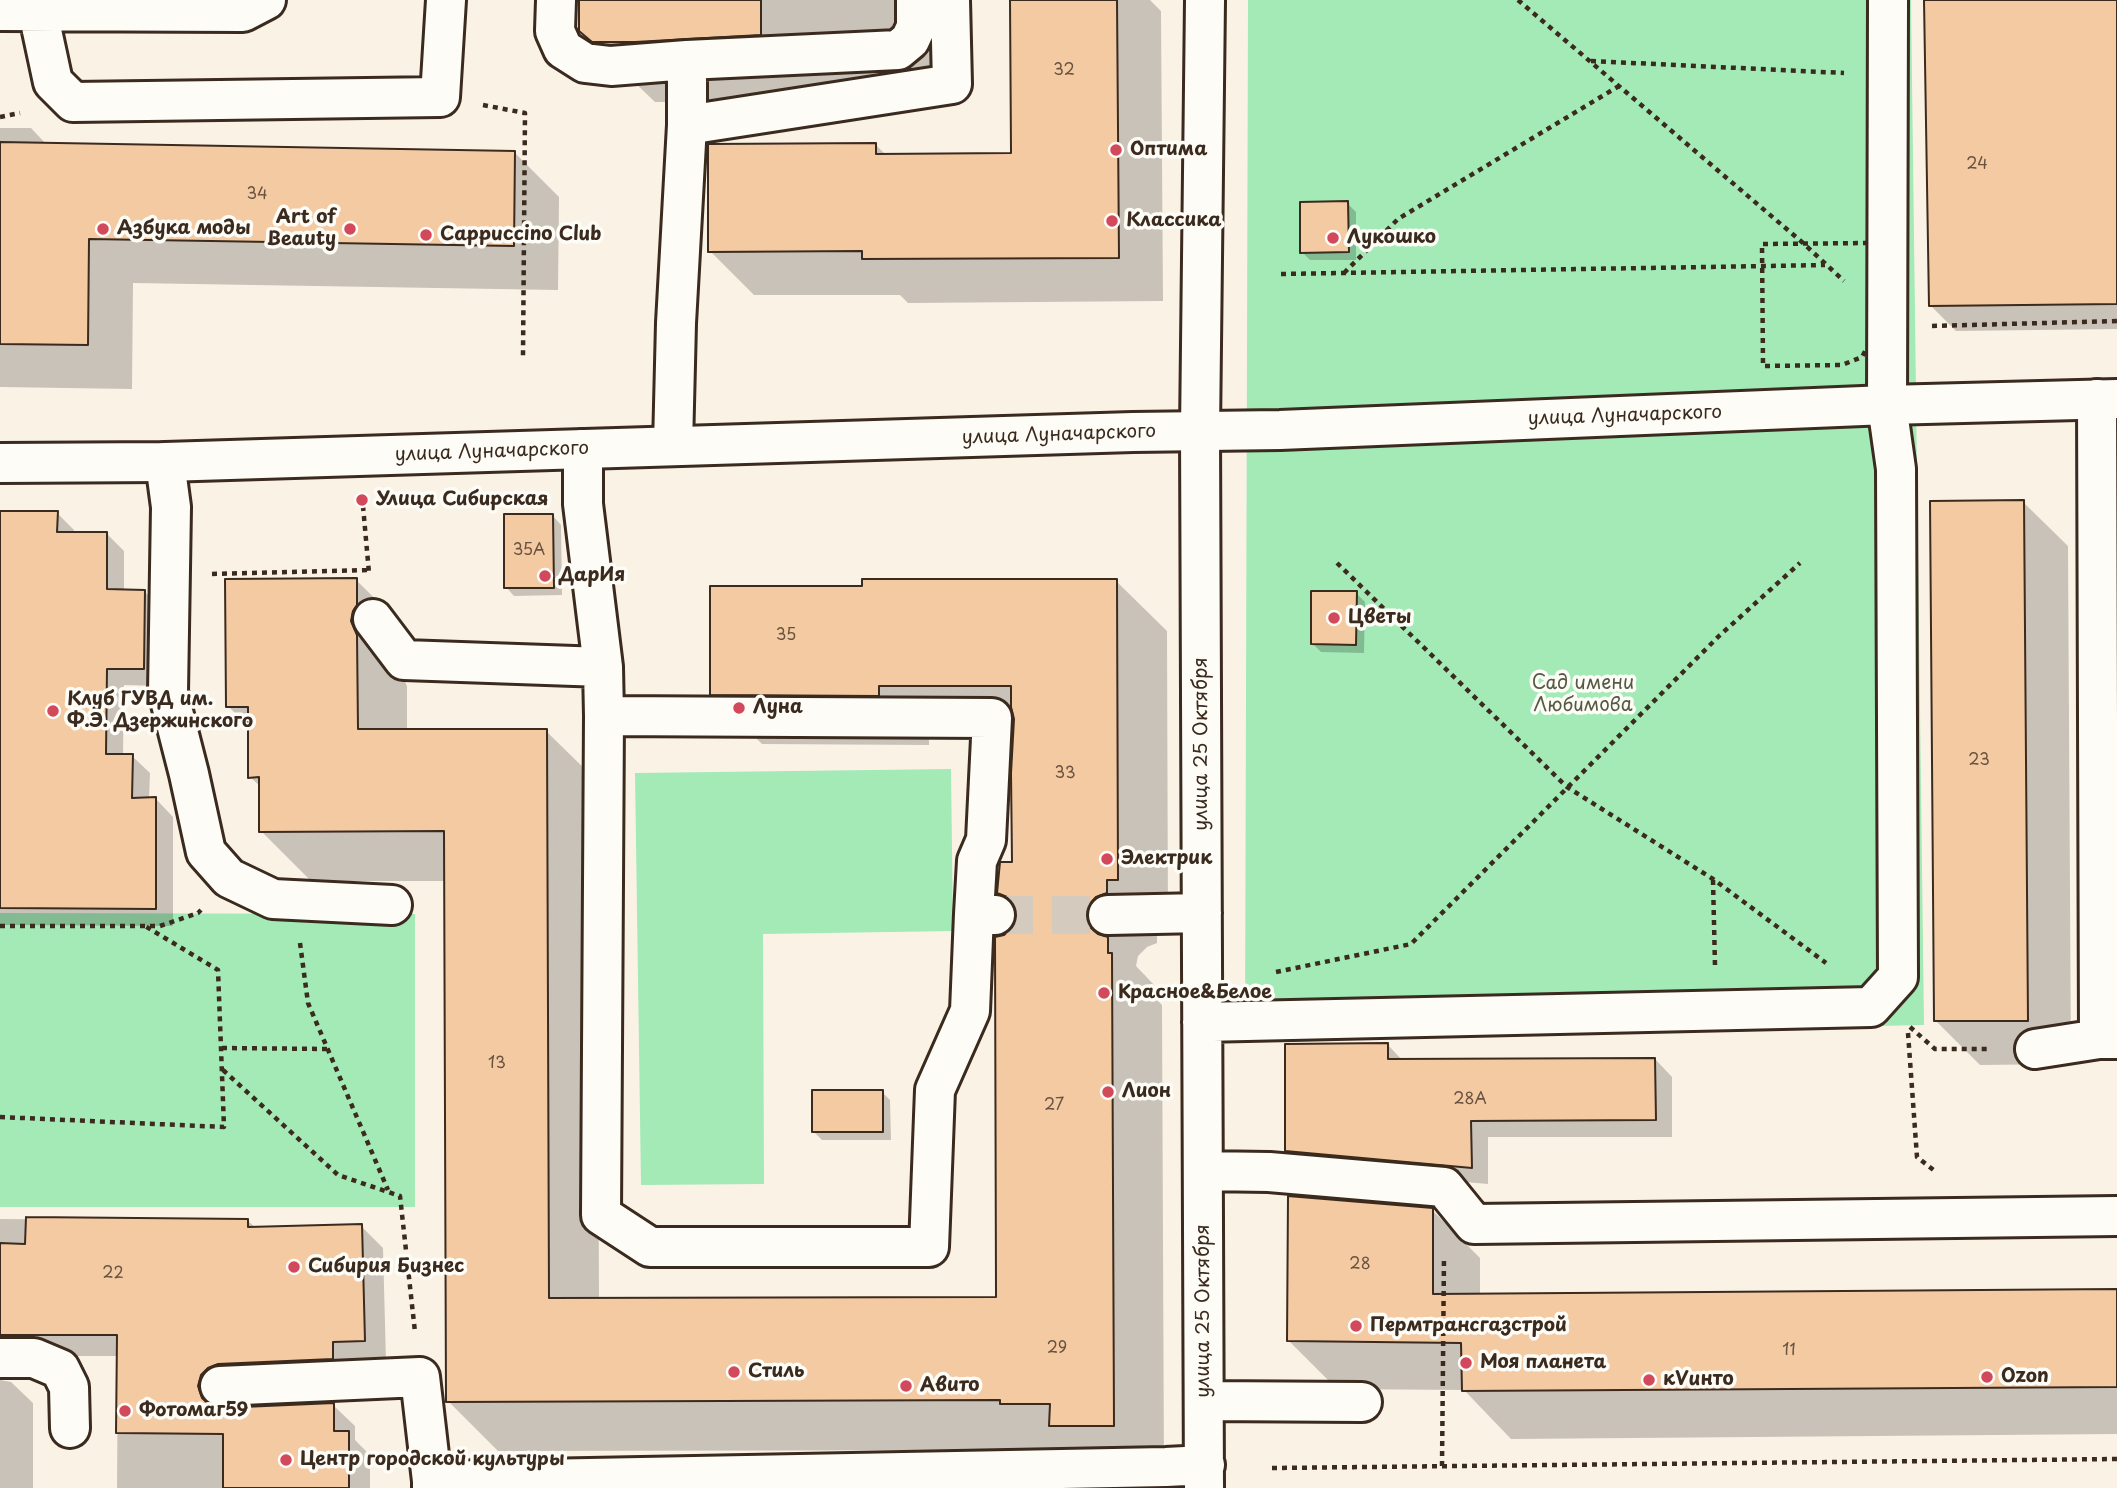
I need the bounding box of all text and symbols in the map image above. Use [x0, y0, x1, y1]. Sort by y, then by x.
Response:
house number: 32 [1053, 61, 1075, 81]
place label: Оптима [1130, 139, 1208, 161]
marker: Оптима [1108, 142, 1124, 158]
house number: 24 [1966, 155, 1988, 175]
house number: 34 [246, 185, 268, 205]
place label: Art of Beauty [267, 207, 336, 251]
place label: Классика [1126, 210, 1222, 232]
marker: Классика [1104, 213, 1120, 229]
place label: Азбука моды [117, 218, 251, 240]
marker: Азбука моды [95, 221, 111, 237]
marker: Art of Beauty [342, 221, 358, 237]
place label: Cappuccino Club [440, 224, 601, 246]
marker: Cappuccino Club [418, 227, 434, 243]
place label: Лукошко [1347, 227, 1436, 249]
marker: Лукошко [1325, 230, 1341, 246]
street label: улица Луначарского [1528, 401, 1722, 431]
street label: улица Луначарского [962, 420, 1156, 450]
street label: улица Луначарского [395, 437, 589, 467]
place label: Улица Сибирская [376, 489, 549, 511]
marker: Улица Сибирская [354, 492, 370, 508]
house number: 35А [513, 541, 545, 561]
place label: ДарИя [559, 565, 625, 587]
marker: ДарИя [537, 568, 553, 584]
place label: Цветы [1348, 607, 1411, 629]
marker: Цветы [1326, 610, 1342, 626]
house number: 35 [776, 626, 796, 646]
street label: улица 25 Октября [1191, 657, 1213, 831]
park label: Сад имени Любимова [1532, 673, 1634, 717]
place label: Клуб ГУВД им. Ф.Э. Дзержинского [67, 689, 253, 733]
place label: Луна [753, 697, 803, 719]
marker: Луна [731, 700, 747, 716]
marker: Клуб ГУВД им. Ф.Э. Дзержинского [45, 703, 61, 719]
house number: 23 [1968, 751, 1990, 771]
house number: 33 [1054, 764, 1076, 784]
place label: Электрик [1121, 848, 1212, 870]
marker: Электрик [1099, 851, 1115, 867]
place label: Красное&Белое [1118, 982, 1272, 1004]
marker: Красное&Белое [1096, 985, 1112, 1001]
house number: 13 [488, 1054, 506, 1074]
place label: Лион [1122, 1081, 1171, 1103]
marker: Лион [1100, 1084, 1116, 1100]
house number: 28А [1453, 1090, 1487, 1110]
house number: 27 [1044, 1096, 1064, 1116]
street label: улица 25 Октября [1193, 1224, 1215, 1398]
house number: 28 [1349, 1255, 1371, 1275]
place label: Сибирия Бизнес [308, 1256, 464, 1278]
marker: Сибирия Бизнес [286, 1259, 302, 1275]
house number: 22 [102, 1264, 124, 1284]
place label: Пермтрансгазстрой [1370, 1315, 1567, 1337]
marker: Пермтрансгазстрой [1348, 1318, 1364, 1334]
house number: 29 [1047, 1339, 1067, 1359]
house number: 11 [1782, 1341, 1796, 1361]
place label: Моя планета [1480, 1352, 1606, 1374]
marker: Моя планета [1458, 1355, 1474, 1371]
place label: Стиль [748, 1361, 804, 1383]
marker: Стиль [726, 1364, 742, 1380]
place label: Ozon [2001, 1366, 2049, 1388]
place label: кVинто [1663, 1369, 1734, 1391]
marker: Ozon [1979, 1369, 1995, 1385]
marker: кVинто [1641, 1372, 1657, 1388]
place label: Авито [920, 1375, 980, 1397]
marker: Авито [898, 1378, 914, 1394]
place label: Фотомаг59 [139, 1400, 248, 1422]
marker: Фотомаг59 [117, 1403, 133, 1419]
place label: Центр городской культуры [300, 1449, 565, 1471]
marker: Центр городской культуры [278, 1452, 294, 1468]

